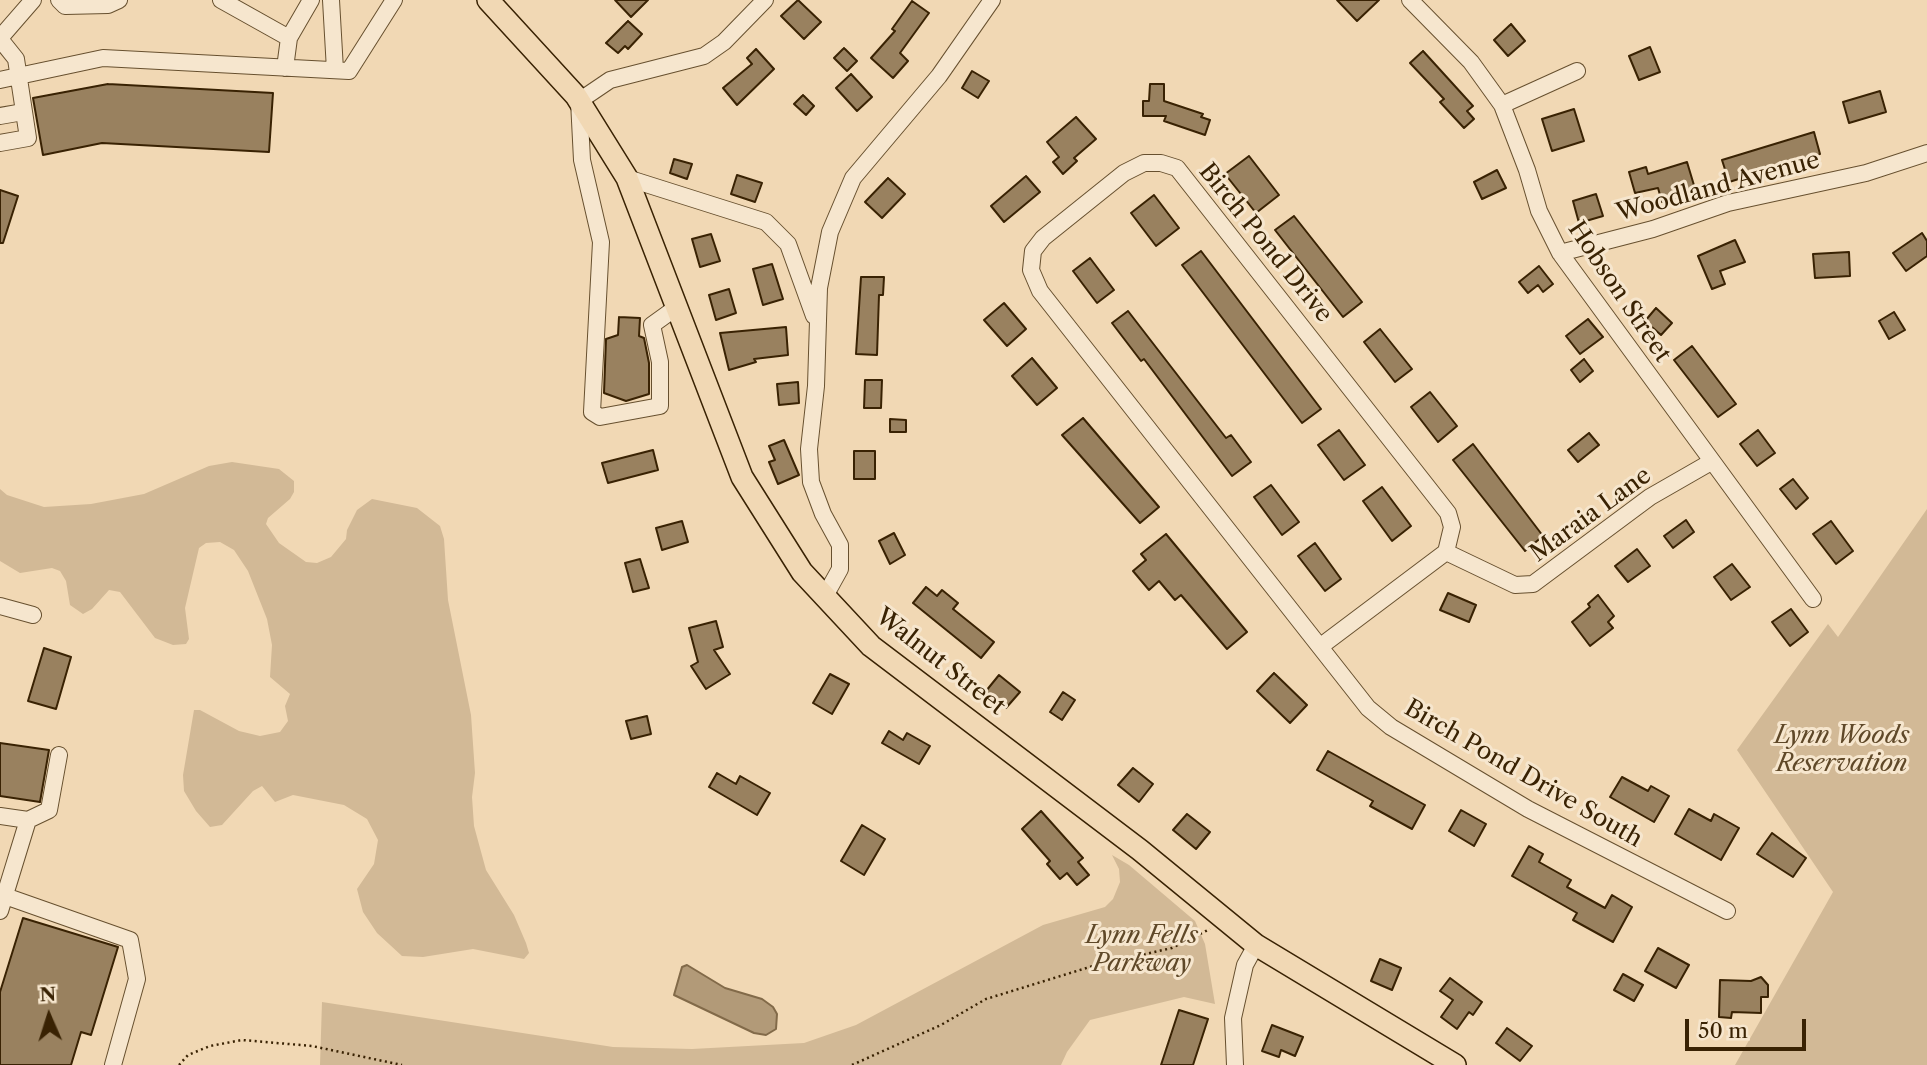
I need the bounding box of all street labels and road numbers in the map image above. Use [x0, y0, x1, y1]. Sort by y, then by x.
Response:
street label: Woodland Avenue [1613, 146, 1823, 228]
street label: Birch Pond Drive [1192, 158, 1338, 328]
street label: Hobson Street [1561, 216, 1677, 368]
street label: Maraia Lane [1525, 461, 1657, 569]
street label: Walnut Street [869, 602, 1011, 722]
street label: Birch Pond Drive South [1399, 694, 1647, 854]

